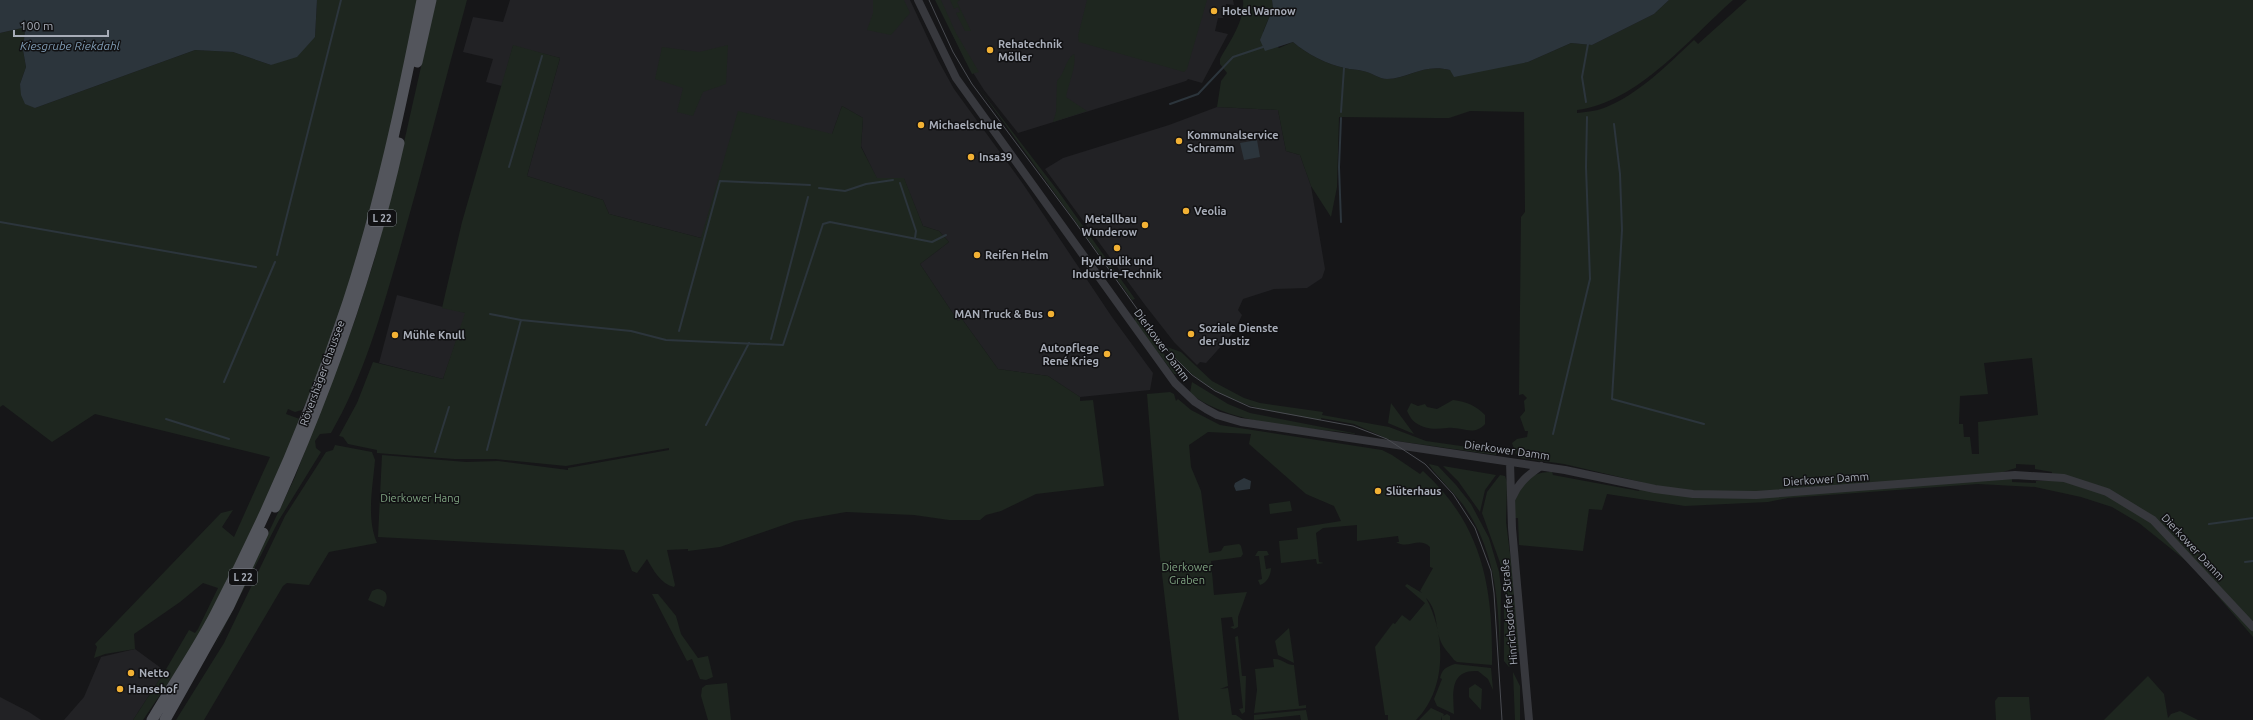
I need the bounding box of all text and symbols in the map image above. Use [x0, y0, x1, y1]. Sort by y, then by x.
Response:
place label: Hotel Warnow [1222, 5, 1296, 17]
marker: Hotel Warnow [1209, 6, 1219, 16]
scale bar [14, 12, 108, 38]
text: 100 m [20, 19, 53, 32]
place label: Rehatechnik Möller [998, 38, 1063, 63]
water label: Kiesgrube Riekdahl [20, 39, 121, 52]
marker: Rehatechnik Möller [985, 45, 995, 55]
place label: Michaelschule [929, 119, 1002, 131]
marker: Michaelschule [916, 120, 926, 130]
place label: Kommunalservice Schramm [1187, 129, 1279, 154]
marker: Kommunalservice Schramm [1174, 136, 1184, 146]
place label: Insa39 [979, 151, 1012, 163]
marker: Insa39 [966, 152, 976, 162]
place label: Veolia [1194, 205, 1226, 217]
marker: Veolia [1181, 206, 1191, 216]
road number: L 22 [368, 210, 396, 226]
place label: Metallbau Wunderow [1081, 213, 1137, 238]
marker: Metallbau Wunderow [1140, 220, 1150, 230]
marker: Hydraulik und Industrie-Technik [1112, 243, 1122, 253]
place label: Reifen Helm [985, 249, 1048, 261]
marker: Reifen Helm [972, 250, 982, 260]
place label: Hydraulik und Industrie-Technik [1072, 255, 1162, 280]
street label: Dierkower Damm [1132, 307, 1192, 383]
place label: MAN Truck & Bus [954, 308, 1043, 320]
marker: MAN Truck & Bus [1046, 309, 1056, 319]
street label: Rövershäger Chaussee [297, 319, 347, 427]
place label: Soziale Dienste der Justiz [1199, 322, 1278, 347]
place label: Mühle Knull [403, 329, 465, 341]
marker: Soziale Dienste der Justiz [1186, 329, 1196, 339]
marker: Mühle Knull [390, 330, 400, 340]
place label: Autopflege René Krieg [1040, 342, 1099, 367]
marker: Autopflege René Krieg [1102, 349, 1112, 359]
street label: Dierkower Damm [1464, 438, 1550, 462]
street label: Dierkower Damm [1783, 470, 1869, 488]
place label: Slüterhaus [1386, 485, 1441, 497]
marker: Slüterhaus [1373, 486, 1383, 496]
park label: Dierkower Hang [380, 492, 460, 504]
street label: Dierkower Damm [2159, 511, 2227, 583]
street label: Hinrichsdorfer Straße [1498, 559, 1520, 665]
park label: Dierkower Graben [1161, 561, 1213, 586]
road number: L 22 [229, 569, 257, 585]
place label: Netto [139, 667, 170, 679]
marker: Netto [126, 668, 136, 678]
place label: Hansehof [128, 683, 178, 695]
marker: Hansehof [115, 684, 125, 694]

